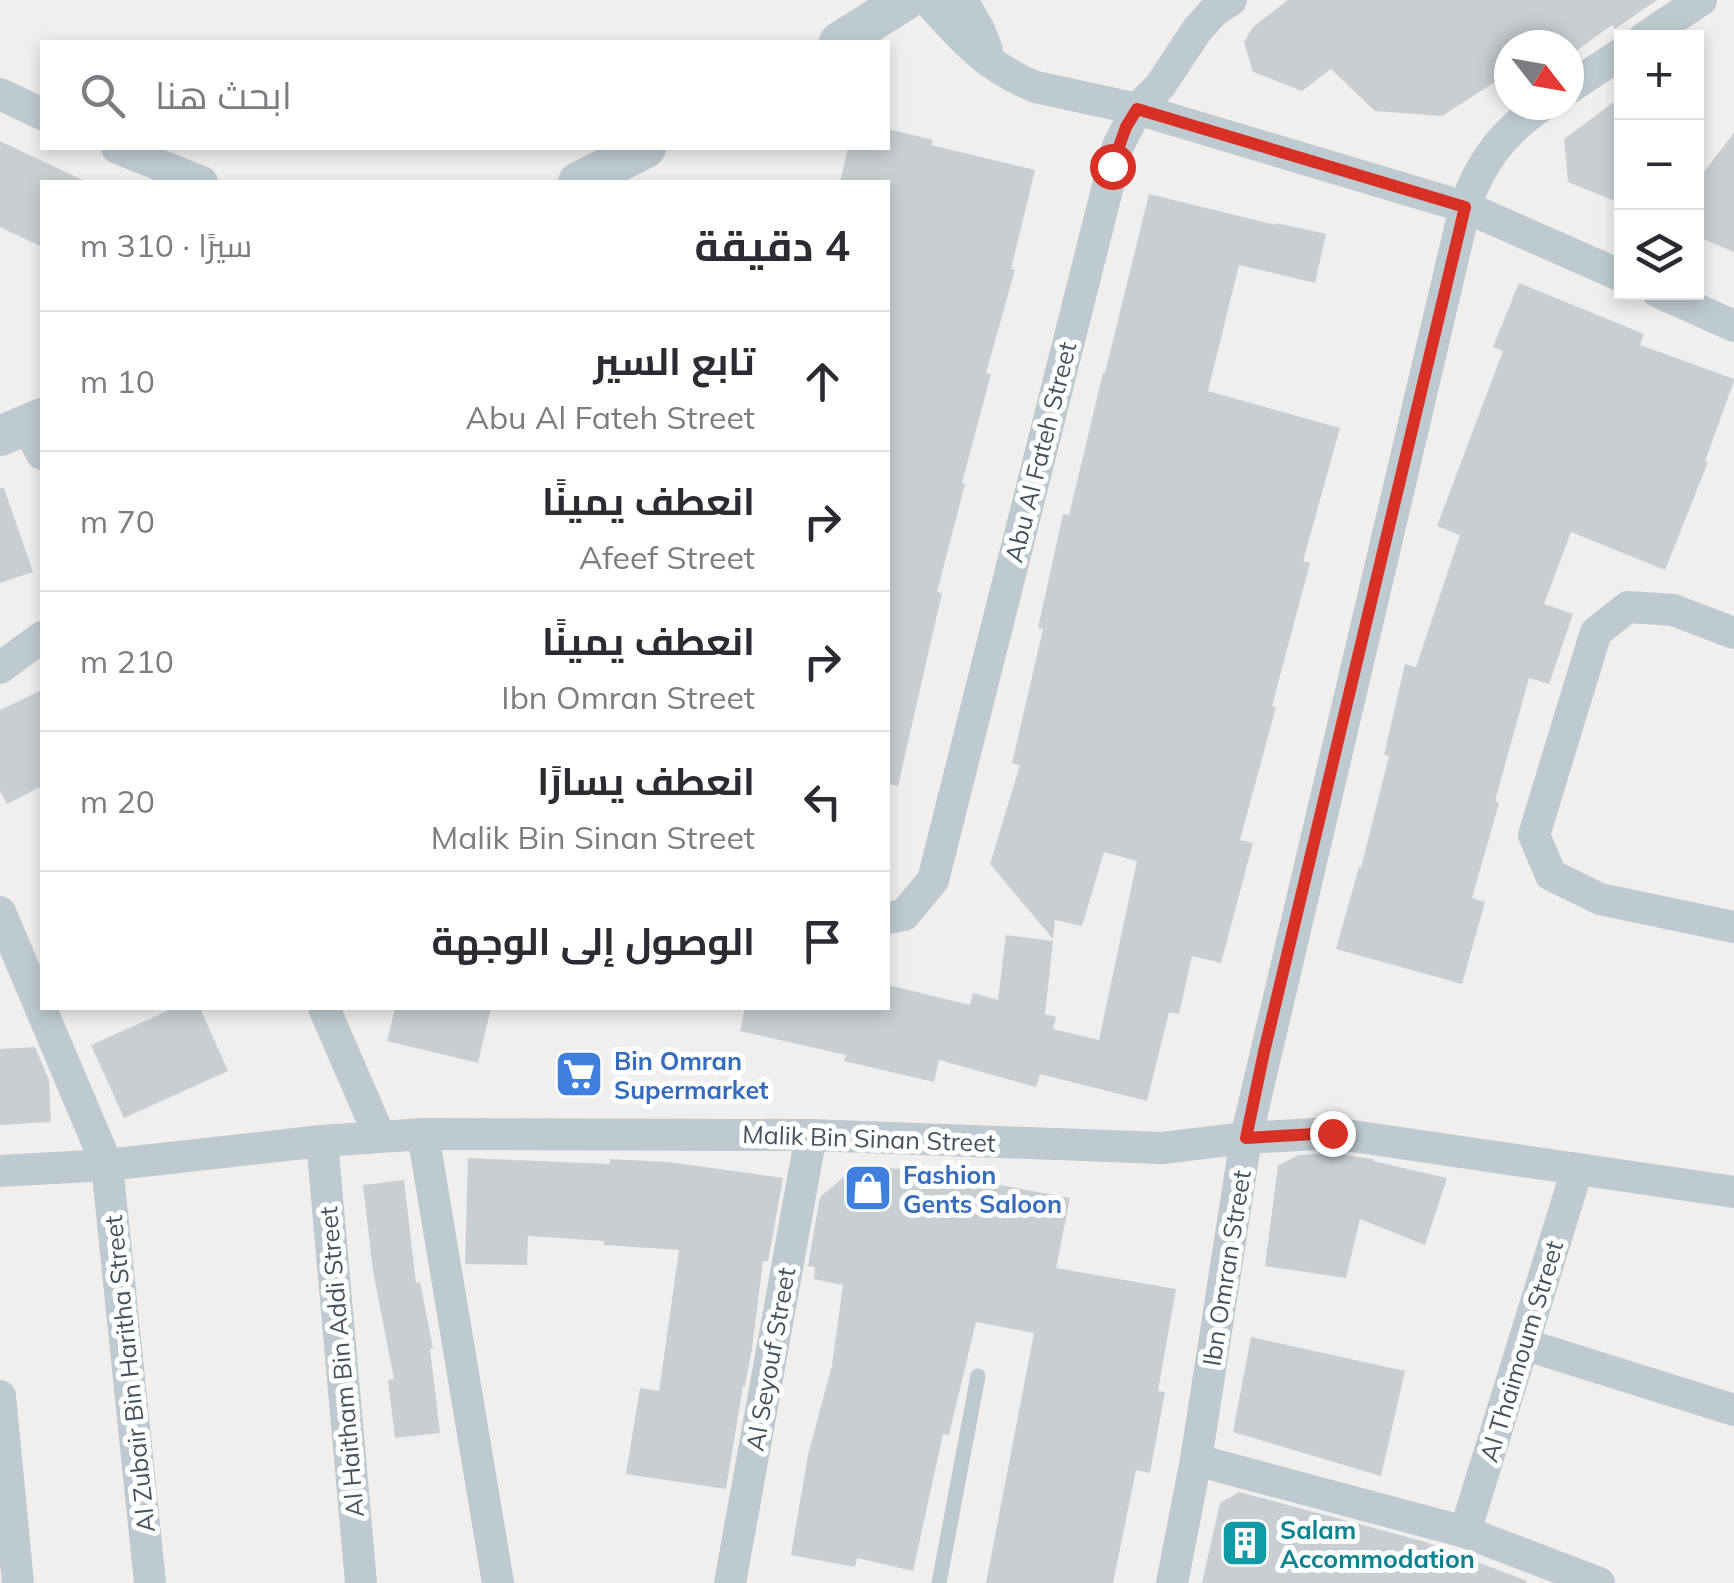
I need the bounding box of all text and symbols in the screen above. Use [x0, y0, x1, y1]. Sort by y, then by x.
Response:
north arrow [1494, 30, 1584, 120]
map controls [1614, 30, 1704, 300]
button: + [1614, 30, 1704, 120]
search box [40, 40, 890, 150]
icon: search [75, 68, 130, 123]
text: ابحث هنا [155, 71, 292, 119]
button: − [1614, 120, 1704, 210]
route start [1090, 144, 1136, 190]
button: layers [1614, 210, 1704, 300]
text: 4 دقيقة [695, 219, 850, 272]
text: سيرًا · 310 m [80, 225, 252, 265]
text: تابع السير [593, 337, 755, 385]
street label: Abu Al Fateh Street [998, 338, 1082, 566]
icon: ahead [795, 354, 850, 409]
text: 10 m [80, 361, 155, 401]
text: Abu Al Fateh Street [465, 397, 755, 437]
text: انعطف يمينًا [542, 477, 755, 525]
icon: right [795, 494, 850, 549]
text: 70 m [80, 501, 155, 541]
text: Afeef Street [579, 537, 755, 577]
text: انعطف يمينًا [542, 617, 755, 665]
icon: right [795, 634, 850, 689]
text: 210 m [80, 641, 174, 681]
text: Ibn Omran Street [501, 677, 755, 717]
text: انعطف يسارًا [537, 757, 755, 805]
icon: left [795, 774, 850, 829]
text: 20 m [80, 781, 155, 821]
text: Malik Bin Sinan Street [431, 817, 755, 857]
icon: arrive [795, 914, 850, 969]
text: الوصول إلى الوجهة [431, 917, 755, 965]
place label: Bin Omran Supermarket [614, 1045, 769, 1105]
supermarket icon: Bin Omran Supermarket [553, 1048, 605, 1100]
route end [1310, 1111, 1356, 1157]
street label: Malik Bin Sinan Street [742, 1118, 996, 1158]
place label: Fashion Gents Saloon [903, 1159, 1062, 1219]
shop icon: Fashion Gents Saloon [842, 1162, 894, 1214]
street label: Ibn Omran Street [1195, 1167, 1257, 1368]
street label: Al Haitham Bin Addi Street [312, 1205, 370, 1519]
street label: Al Zubair Bin Haritha Street [97, 1214, 161, 1534]
street label: Al Thaimoum Street [1473, 1236, 1569, 1465]
street label: Al Seyouf Street [739, 1265, 801, 1453]
place label: Salam Accommodation [1280, 1514, 1475, 1574]
building icon: Salam Accommodation [1219, 1517, 1271, 1569]

